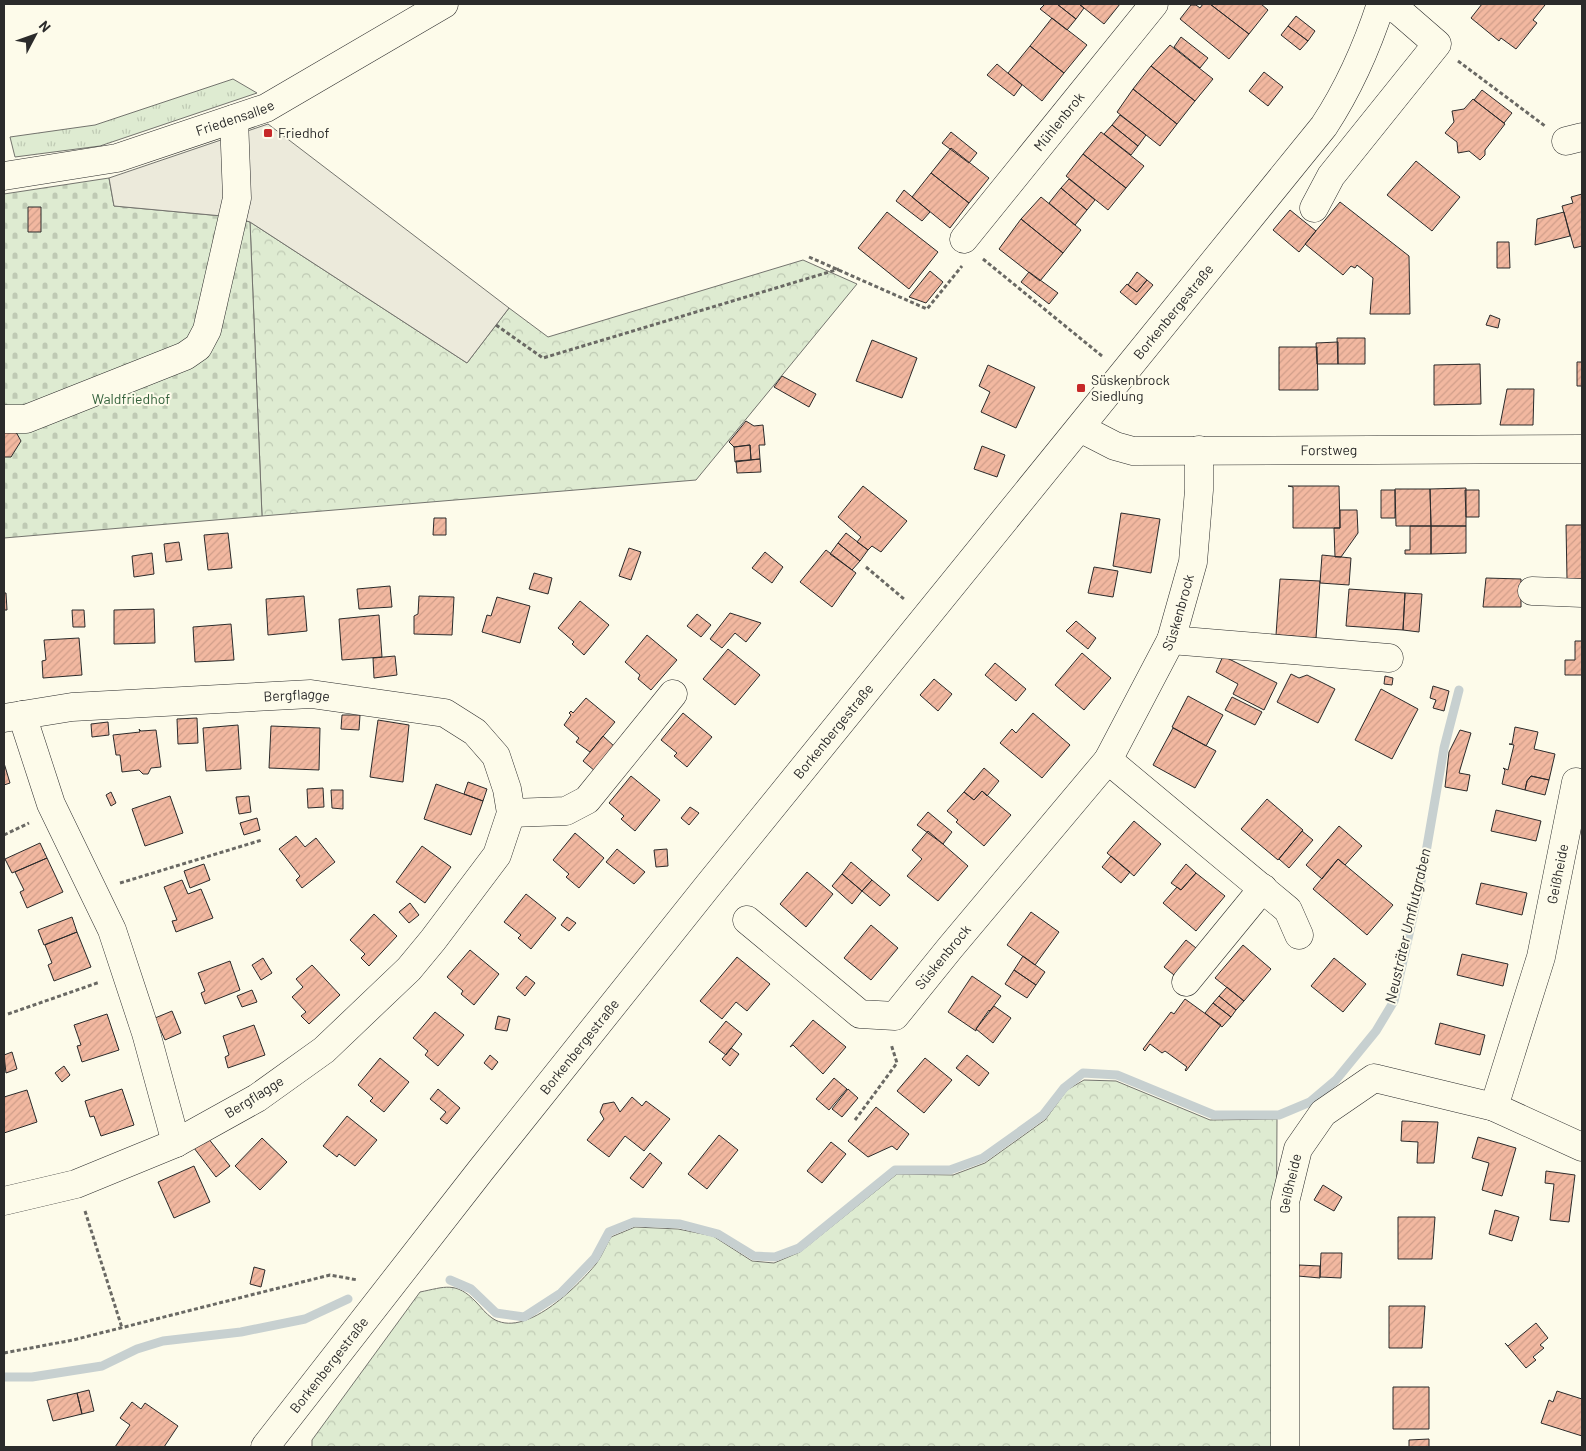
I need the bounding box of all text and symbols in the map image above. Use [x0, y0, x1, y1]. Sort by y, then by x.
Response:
north arrow [10, 10, 60, 60]
text: N [36, 17, 55, 35]
street label: Mühlenbrok [1030, 88, 1087, 154]
street label: Friedensallee [193, 96, 277, 139]
place label: Friedhof [278, 124, 330, 141]
marker: Friedhof [262, 127, 274, 139]
street label: Borkenbergestraße [1129, 260, 1217, 362]
place label: Süskenbrock Siedlung [1091, 371, 1170, 404]
marker: Süskenbrock Siedlung [1075, 382, 1087, 394]
park label: Waldfriedhof [92, 390, 170, 407]
street label: Forstweg [1301, 441, 1357, 458]
street label: Süskenbrock [1158, 572, 1197, 653]
street label: Borkenbergestraße [789, 680, 877, 782]
street label: Bergflagge [263, 685, 331, 705]
street label: Geißheide [1543, 842, 1571, 905]
water label: Neusträter Umflutgraben [1380, 846, 1434, 1005]
street label: Süskenbrock [911, 921, 974, 993]
street label: Borkenbergestraße [536, 995, 622, 1098]
street label: Bergflagge [221, 1072, 286, 1121]
street label: Geißheide [1276, 1152, 1305, 1214]
street label: Borkenbergestraße [286, 1313, 371, 1416]

